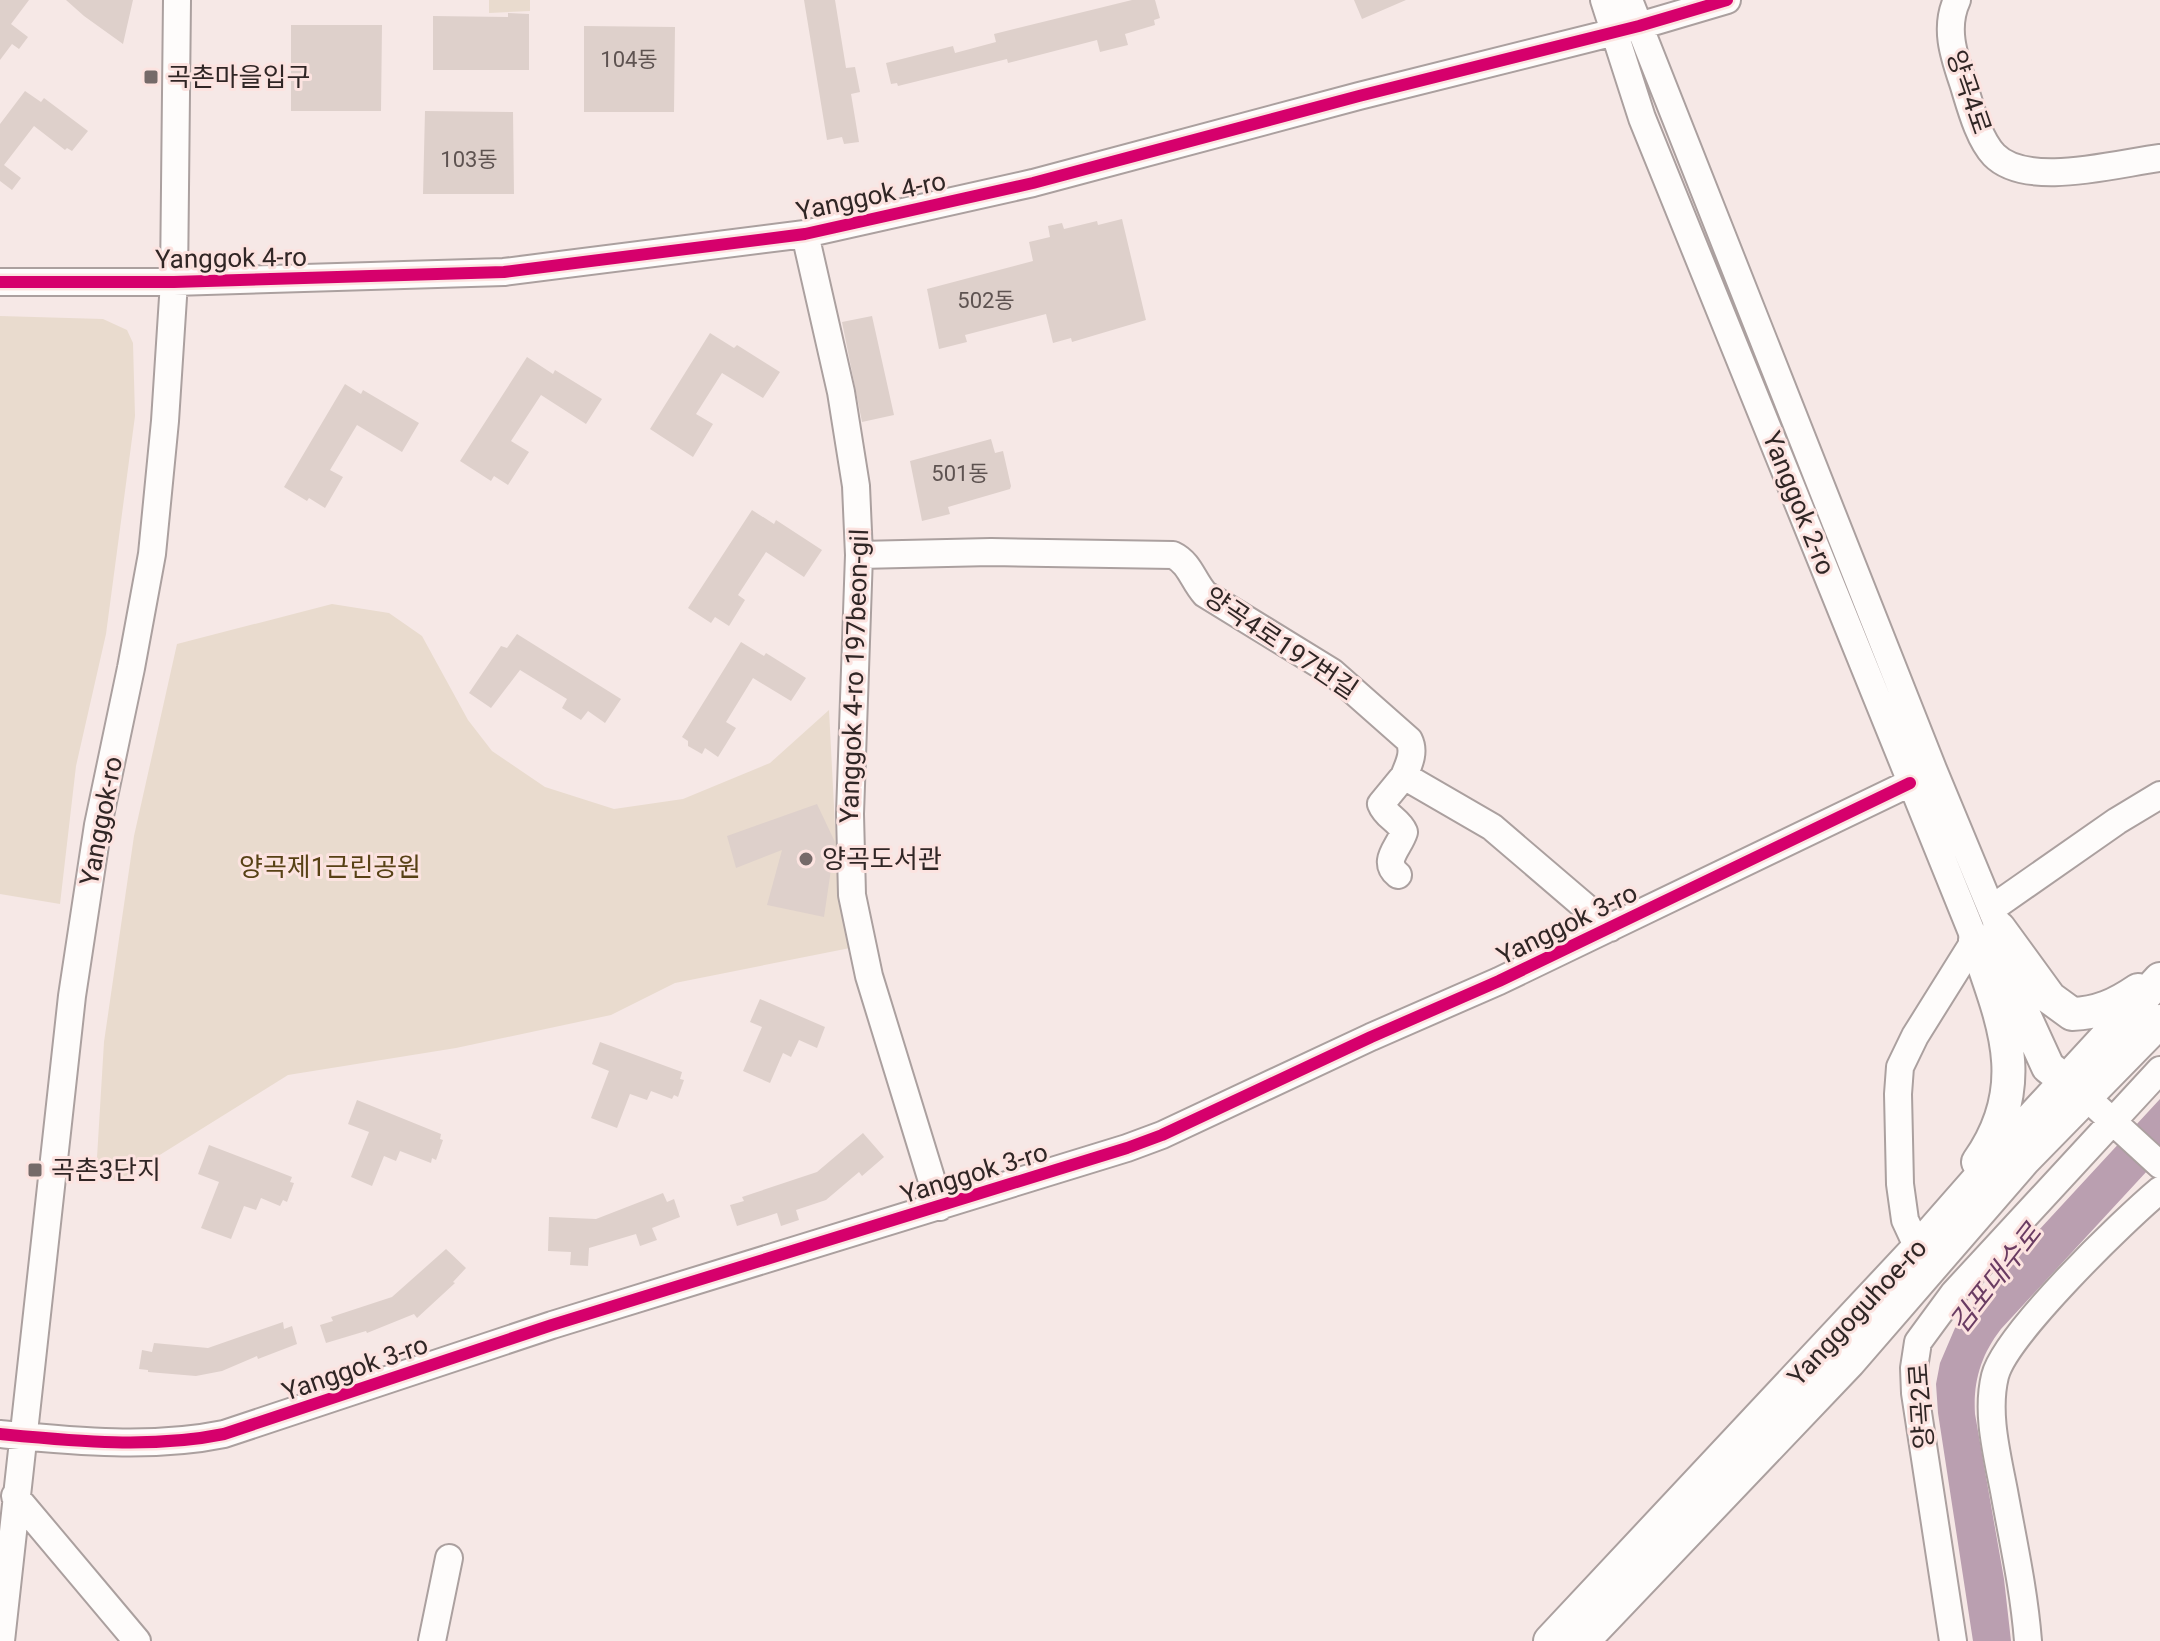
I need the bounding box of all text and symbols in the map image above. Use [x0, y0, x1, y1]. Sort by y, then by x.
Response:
street label: 양곡4로 [1941, 46, 1997, 138]
house number: 104동 [600, 47, 658, 72]
place label: 곡촌마을입구 [167, 62, 311, 92]
marker: 곡촌마을입구 [142, 68, 160, 86]
house number: 103동 [440, 147, 498, 172]
street label: Yanggok 4-ro [794, 166, 948, 226]
street label: Yanggok 4-ro [155, 242, 307, 274]
house number: 502동 [957, 288, 1015, 313]
street label: Yanggok 2-ro [1757, 427, 1841, 579]
house number: 501동 [931, 461, 989, 486]
street label: Yanggok 4-ro 197beon-gil [834, 528, 874, 824]
street label: 양곡4로197번길 [1199, 581, 1363, 705]
street label: Yanggok-ro [74, 754, 128, 888]
place label: 양곡도서관 [822, 844, 942, 874]
marker: 양곡도서관 [797, 850, 815, 868]
park label: 양곡제1근린공원 [239, 852, 421, 882]
street label: Yanggok 3-ro [1492, 877, 1642, 971]
street label: Yanggok 3-ro [897, 1136, 1051, 1210]
place label: 곡촌3단지 [51, 1155, 161, 1185]
marker: 곡촌3단지 [26, 1161, 44, 1179]
water label: 김포대수로 [1943, 1216, 2049, 1339]
street label: Yanggoguhoe-ro [1781, 1232, 1933, 1392]
street label: Yanggok 3-ro [278, 1329, 432, 1407]
street label: 양곡2로 [1903, 1362, 1939, 1450]

